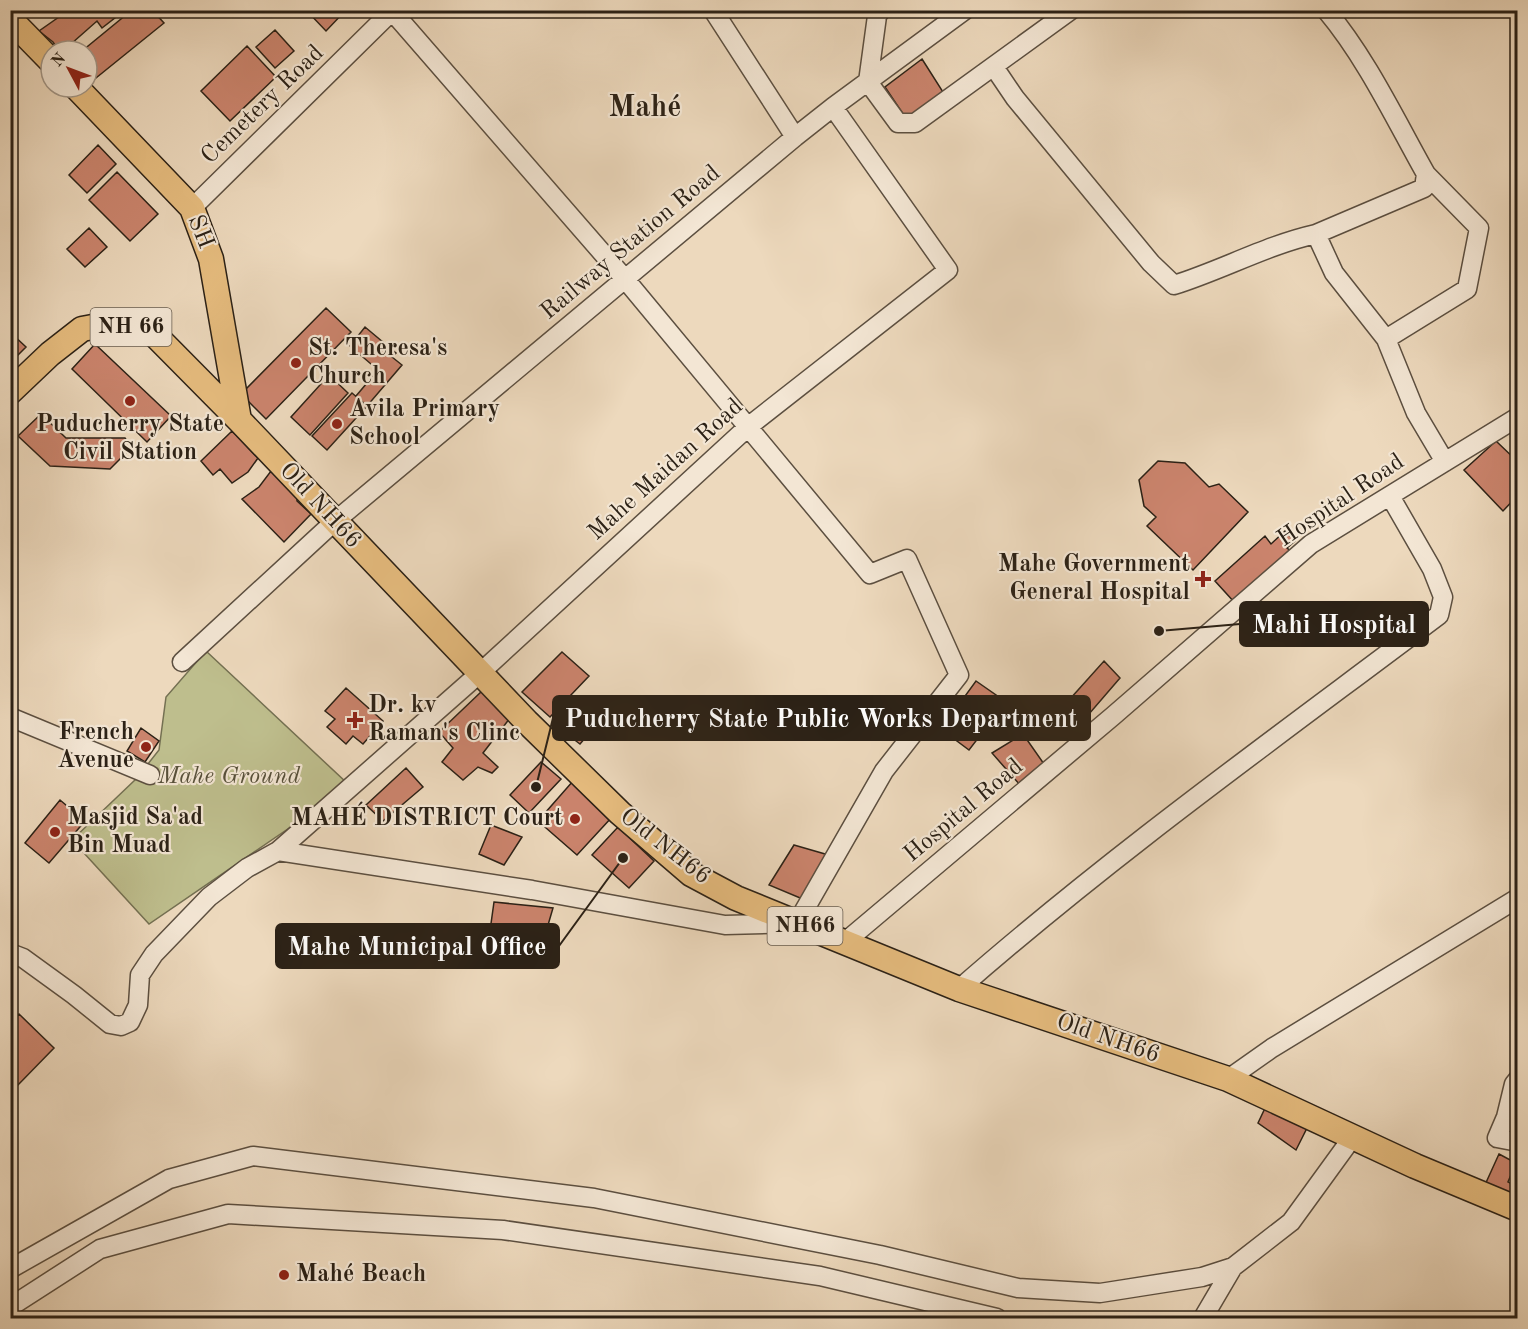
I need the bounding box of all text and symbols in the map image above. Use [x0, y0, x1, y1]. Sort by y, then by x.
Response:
north arrow [39, 39, 99, 99]
street label: Cemetery Road [197, 41, 329, 169]
text: N [49, 50, 70, 70]
district label: Mahé [609, 93, 681, 123]
street label: Railway Station Road [537, 161, 725, 325]
street label: SH [183, 212, 217, 252]
road number: NH 66 [90, 308, 172, 346]
place label: St. Theresa's Church [308, 337, 447, 389]
marker: St. Theresa's Church [289, 356, 303, 370]
marker: Puducherry State Civil Station [123, 394, 137, 408]
street label: Mahe Maidan Road [584, 395, 748, 545]
place label: Avila Primary School [349, 398, 500, 450]
place label: Puducherry State Civil Station [36, 413, 224, 465]
marker: Avila Primary School [330, 417, 344, 431]
street label: Hospital Road [1273, 450, 1409, 552]
street label: Old NH66 [274, 458, 366, 554]
place label: Mahe Government General Hospital [998, 553, 1190, 605]
marker: Mahe Government General Hospital [1194, 570, 1212, 588]
callout: Mahi Hospital [1240, 602, 1428, 646]
text: Mahi Hospital [1252, 613, 1416, 639]
place label: Dr. kv Raman's Clinc [368, 694, 520, 746]
callout: Puducherry State Public Works Department [553, 696, 1090, 740]
text: Puducherry State Public Works Department [564, 707, 1078, 733]
marker: Dr. kv Raman's Clinc [346, 711, 364, 729]
place label: French Avenue [57, 721, 134, 773]
marker: French Avenue [139, 740, 153, 754]
street label: Hospital Road [900, 755, 1028, 867]
park label: Mahe Ground [157, 765, 301, 789]
place label: MAHÉ DISTRICT Court [291, 801, 563, 831]
street label: Old NH66 [615, 804, 715, 890]
place label: Masjid Sa'ad Bin Muad [67, 806, 203, 858]
marker: MAHÉ DISTRICT Court [568, 812, 582, 826]
marker: Masjid Sa'ad Bin Muad [48, 825, 62, 839]
road number: NH66 [768, 907, 842, 945]
callout: Mahe Municipal Office [276, 924, 559, 968]
text: Mahe Municipal Office [287, 935, 547, 961]
street label: Old NH66 [1053, 1010, 1163, 1068]
place label: Mahé Beach [296, 1263, 426, 1287]
marker: Mahé Beach [277, 1268, 291, 1282]

